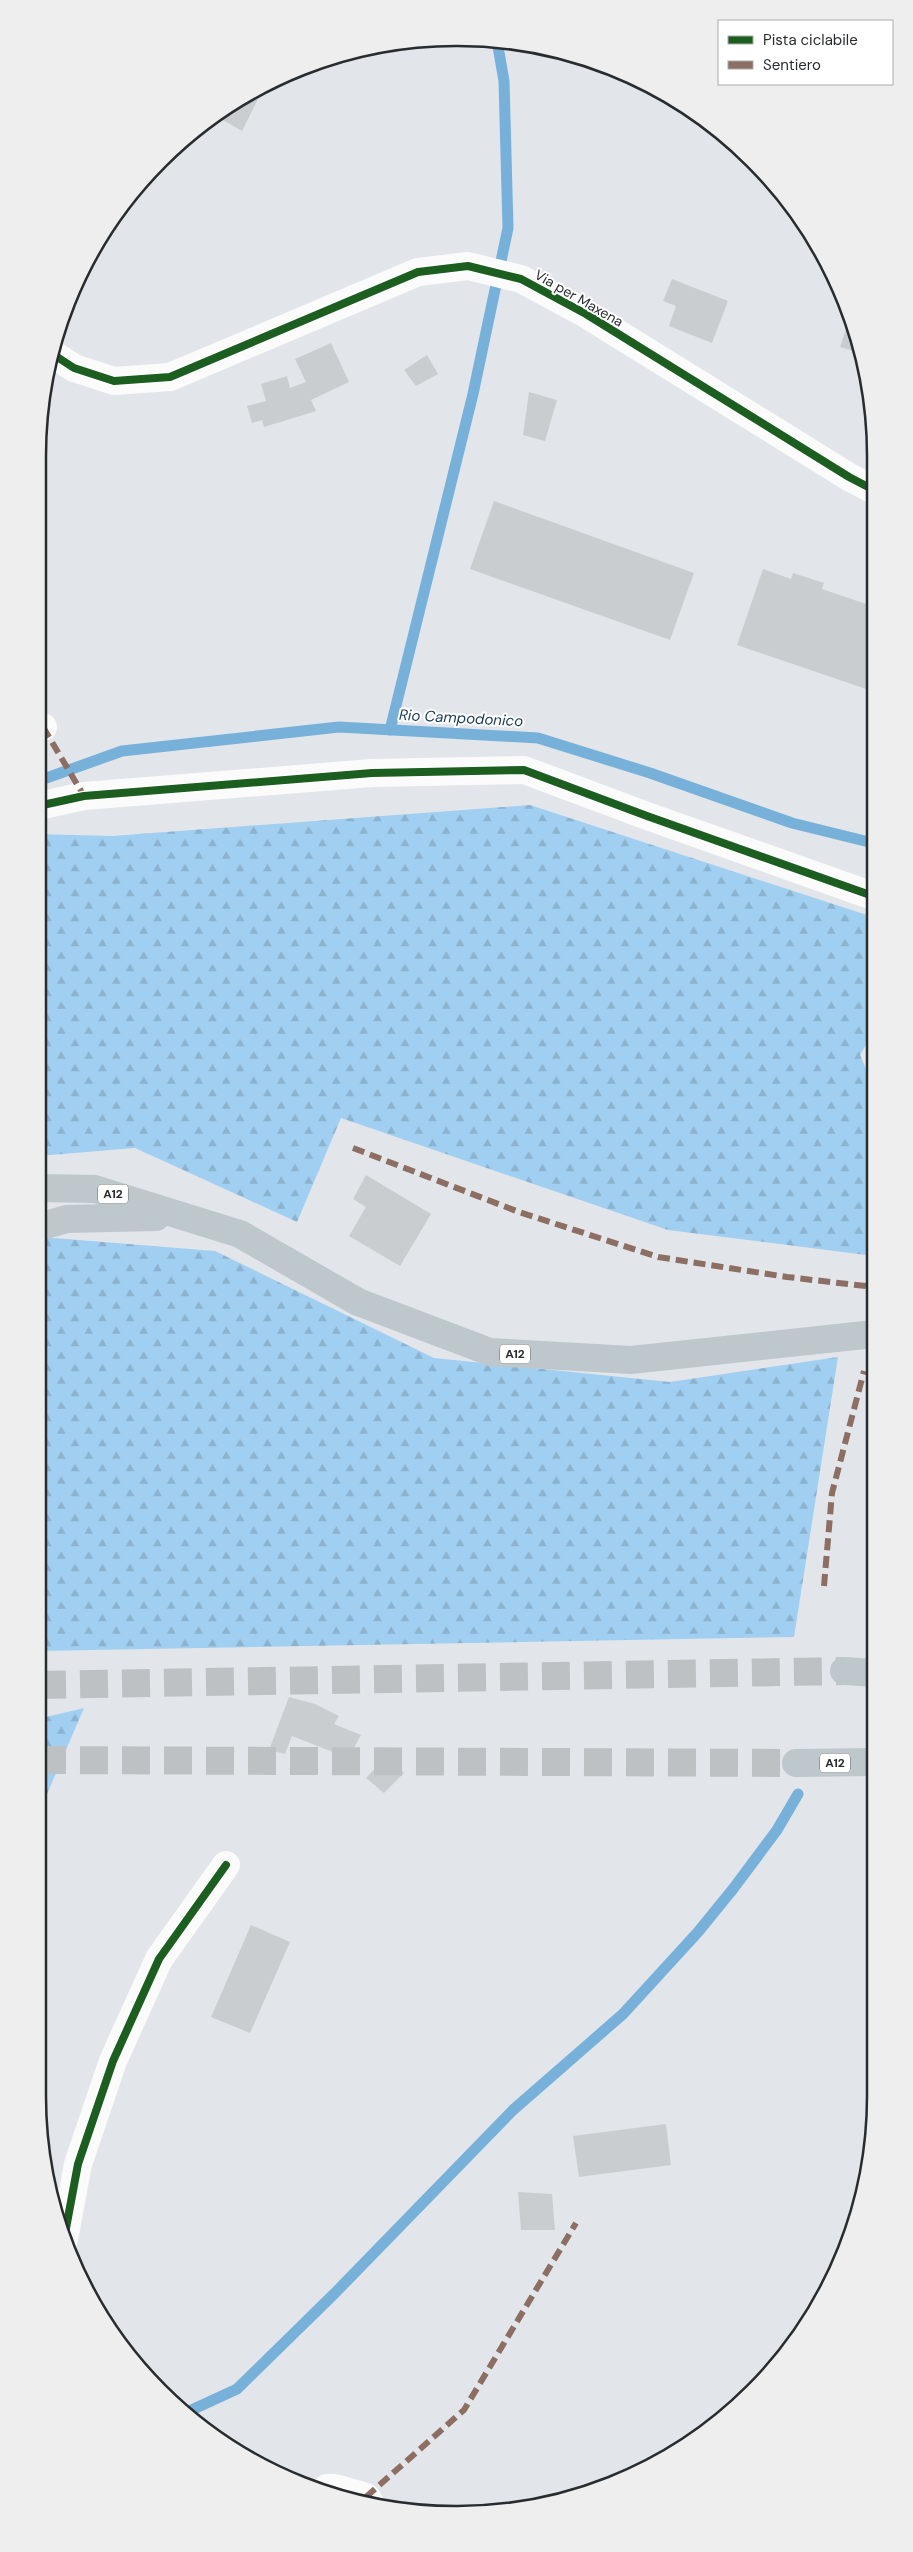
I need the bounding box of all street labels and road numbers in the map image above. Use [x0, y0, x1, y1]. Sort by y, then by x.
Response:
street label: Via per Maxena [531, 265, 627, 331]
road number: A12 [98, 1184, 128, 1204]
road number: A12 [500, 1345, 530, 1364]
road number: A12 [820, 1754, 850, 1772]

